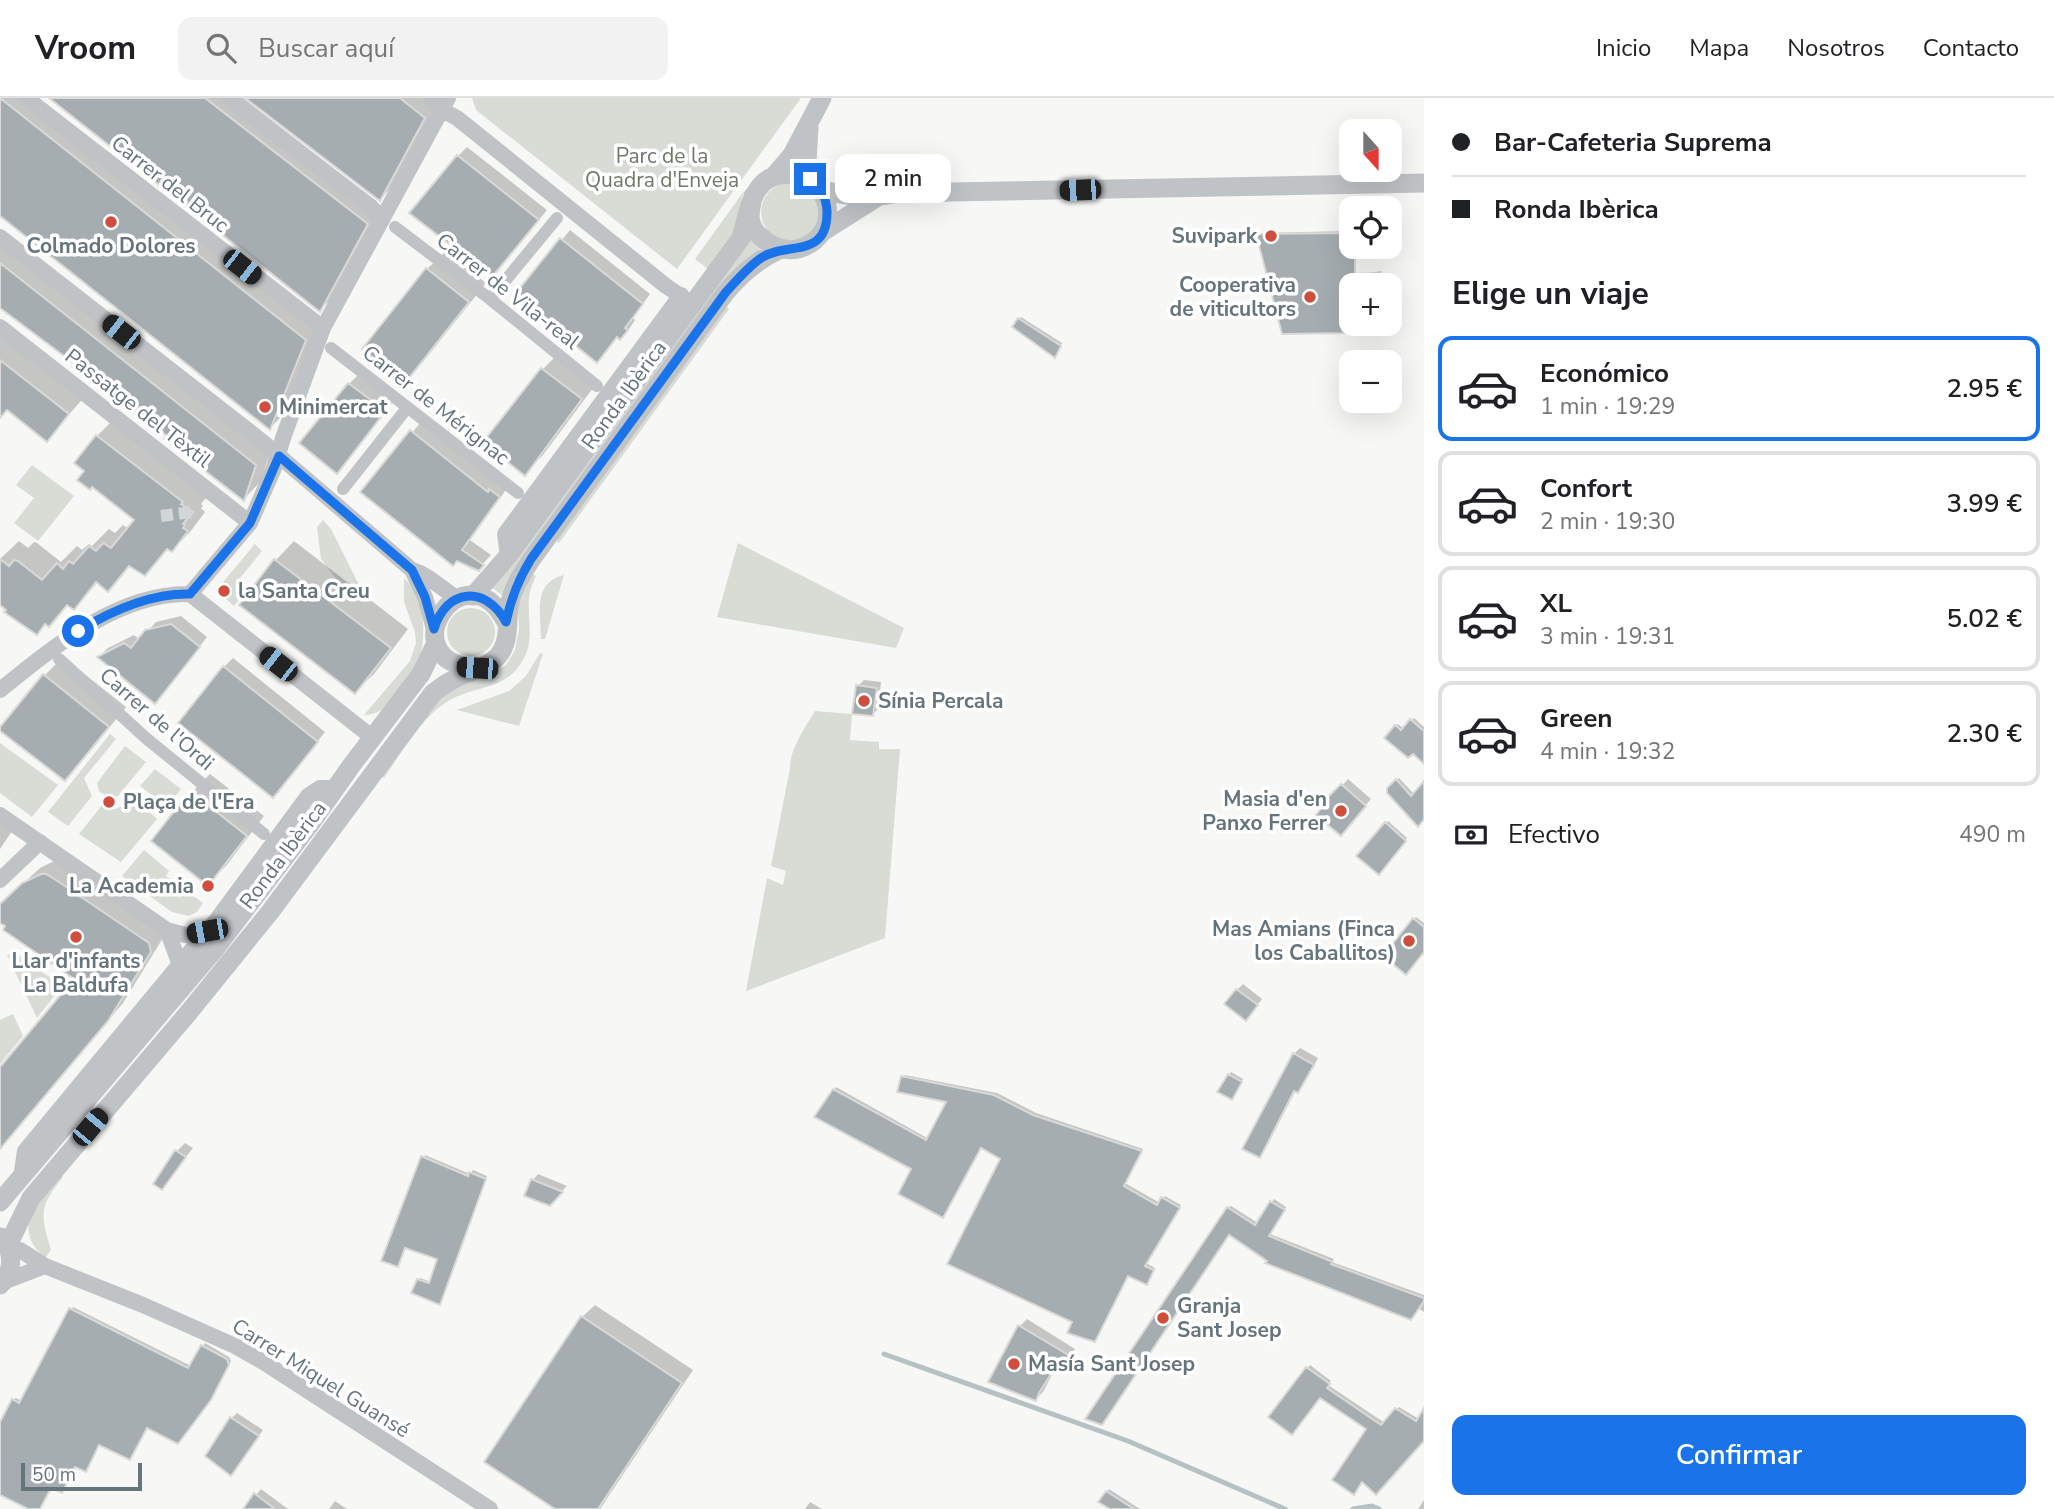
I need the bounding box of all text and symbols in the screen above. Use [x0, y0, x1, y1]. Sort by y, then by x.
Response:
search box [178, 17, 668, 80]
text: Vroom [35, 26, 136, 71]
icon: search [202, 29, 240, 67]
text: Buscar aquí [258, 31, 394, 66]
text: Inicio [1596, 32, 1651, 64]
text: Mapa [1689, 32, 1749, 64]
text: Nosotros [1787, 32, 1885, 64]
text: Contacto [1923, 32, 2019, 64]
north arrow [1339, 119, 1402, 182]
map controls [1339, 119, 1402, 413]
text: Bar-Cafeteria Suprema [1494, 125, 1772, 160]
street label: Carrer del Bruc [105, 129, 235, 239]
park label: Parc de la Quadra d'Enveja [585, 142, 739, 194]
callout: 2 min [834, 154, 950, 204]
route end [794, 163, 826, 195]
text: 2 min [864, 163, 922, 194]
car [1059, 179, 1102, 201]
text: Ronda Ibèrica [1494, 192, 1659, 227]
button: locate [1339, 196, 1402, 259]
marker: Colmado Dolores [103, 214, 119, 230]
place label: Suvipark [1172, 222, 1258, 250]
street label: Carrer de Vila-real [431, 226, 586, 356]
marker: Suvipark [1263, 228, 1279, 244]
place label: Colmado Dolores [26, 232, 196, 260]
car [219, 246, 266, 288]
place label: Cooperativa de viticultors [1170, 271, 1296, 323]
text: Elige un viaje [1452, 272, 1649, 315]
button: + [1339, 273, 1402, 336]
marker: Cooperativa de viticultors [1302, 289, 1318, 305]
car [98, 311, 145, 353]
street label: Ronda Ibèrica [575, 335, 673, 455]
street label: Carrer de Mérignac [357, 339, 515, 471]
street label: Passatge del Tèxtil [59, 342, 217, 474]
button: − [1339, 350, 1402, 413]
text: Económico [1540, 356, 1669, 391]
icon: car [1456, 357, 1519, 420]
text: 2.95 € [1947, 371, 2022, 406]
text: 1 min · 19:29 [1540, 391, 1675, 422]
place label: Minimercat [279, 393, 388, 421]
marker: Minimercat [257, 399, 273, 415]
text: Confort [1540, 471, 1632, 506]
icon: car [1456, 472, 1519, 535]
text: 3.99 € [1947, 486, 2022, 521]
text: 2 min · 19:30 [1540, 506, 1675, 537]
place label: la Santa Creu [238, 577, 370, 605]
marker: la Santa Creu [216, 583, 232, 599]
text: XL [1540, 586, 1572, 621]
icon: car [1456, 587, 1519, 650]
text: 5.02 € [1947, 601, 2022, 636]
route start [62, 615, 94, 647]
text: 3 min · 19:31 [1540, 621, 1675, 652]
car [255, 643, 302, 685]
car [456, 656, 499, 680]
street label: Carrer de l'Ordi [94, 661, 220, 777]
place label: Sínia Percala [878, 687, 1004, 715]
marker: Sínia Percala [856, 693, 872, 709]
text: Green [1540, 701, 1613, 736]
icon: car [1456, 702, 1519, 765]
text: 2.30 € [1947, 716, 2022, 751]
text: 4 min · 19:32 [1540, 736, 1675, 767]
place label: Masia d'en Panxo Ferrer [1202, 785, 1328, 837]
place label: Plaça de l'Era [123, 788, 255, 816]
marker: Plaça de l'Era [101, 794, 117, 810]
street label: Ronda Ibèrica [233, 795, 333, 915]
marker: Masia d'en Panxo Ferrer [1333, 803, 1349, 819]
icon: cash [1452, 816, 1490, 854]
text: Efectivo [1508, 817, 1600, 852]
text: 490 m [1959, 819, 2026, 850]
place label: La Academia [69, 872, 194, 900]
marker: La Academia [200, 878, 216, 894]
place label: Mas Amians (Finca los Caballitos) [1212, 915, 1395, 967]
car [185, 917, 230, 945]
marker: Llar d'infants La Baldufa [68, 929, 84, 945]
marker: Mas Amians (Finca los Caballitos) [1401, 933, 1417, 949]
place label: Llar d'infants La Baldufa [12, 947, 140, 999]
car [69, 1104, 112, 1150]
place label: Granja Sant Josep [1177, 1292, 1282, 1344]
marker: Granja Sant Josep [1155, 1310, 1171, 1326]
street label: Carrer Miquel Guansé [227, 1312, 415, 1444]
place label: Masía Sant Josep [1028, 1350, 1195, 1378]
marker: Masía Sant Josep [1006, 1356, 1022, 1372]
button: Confirmar [1452, 1415, 2026, 1495]
scale bar [21, 1460, 142, 1492]
text: 50 m [32, 1462, 76, 1488]

